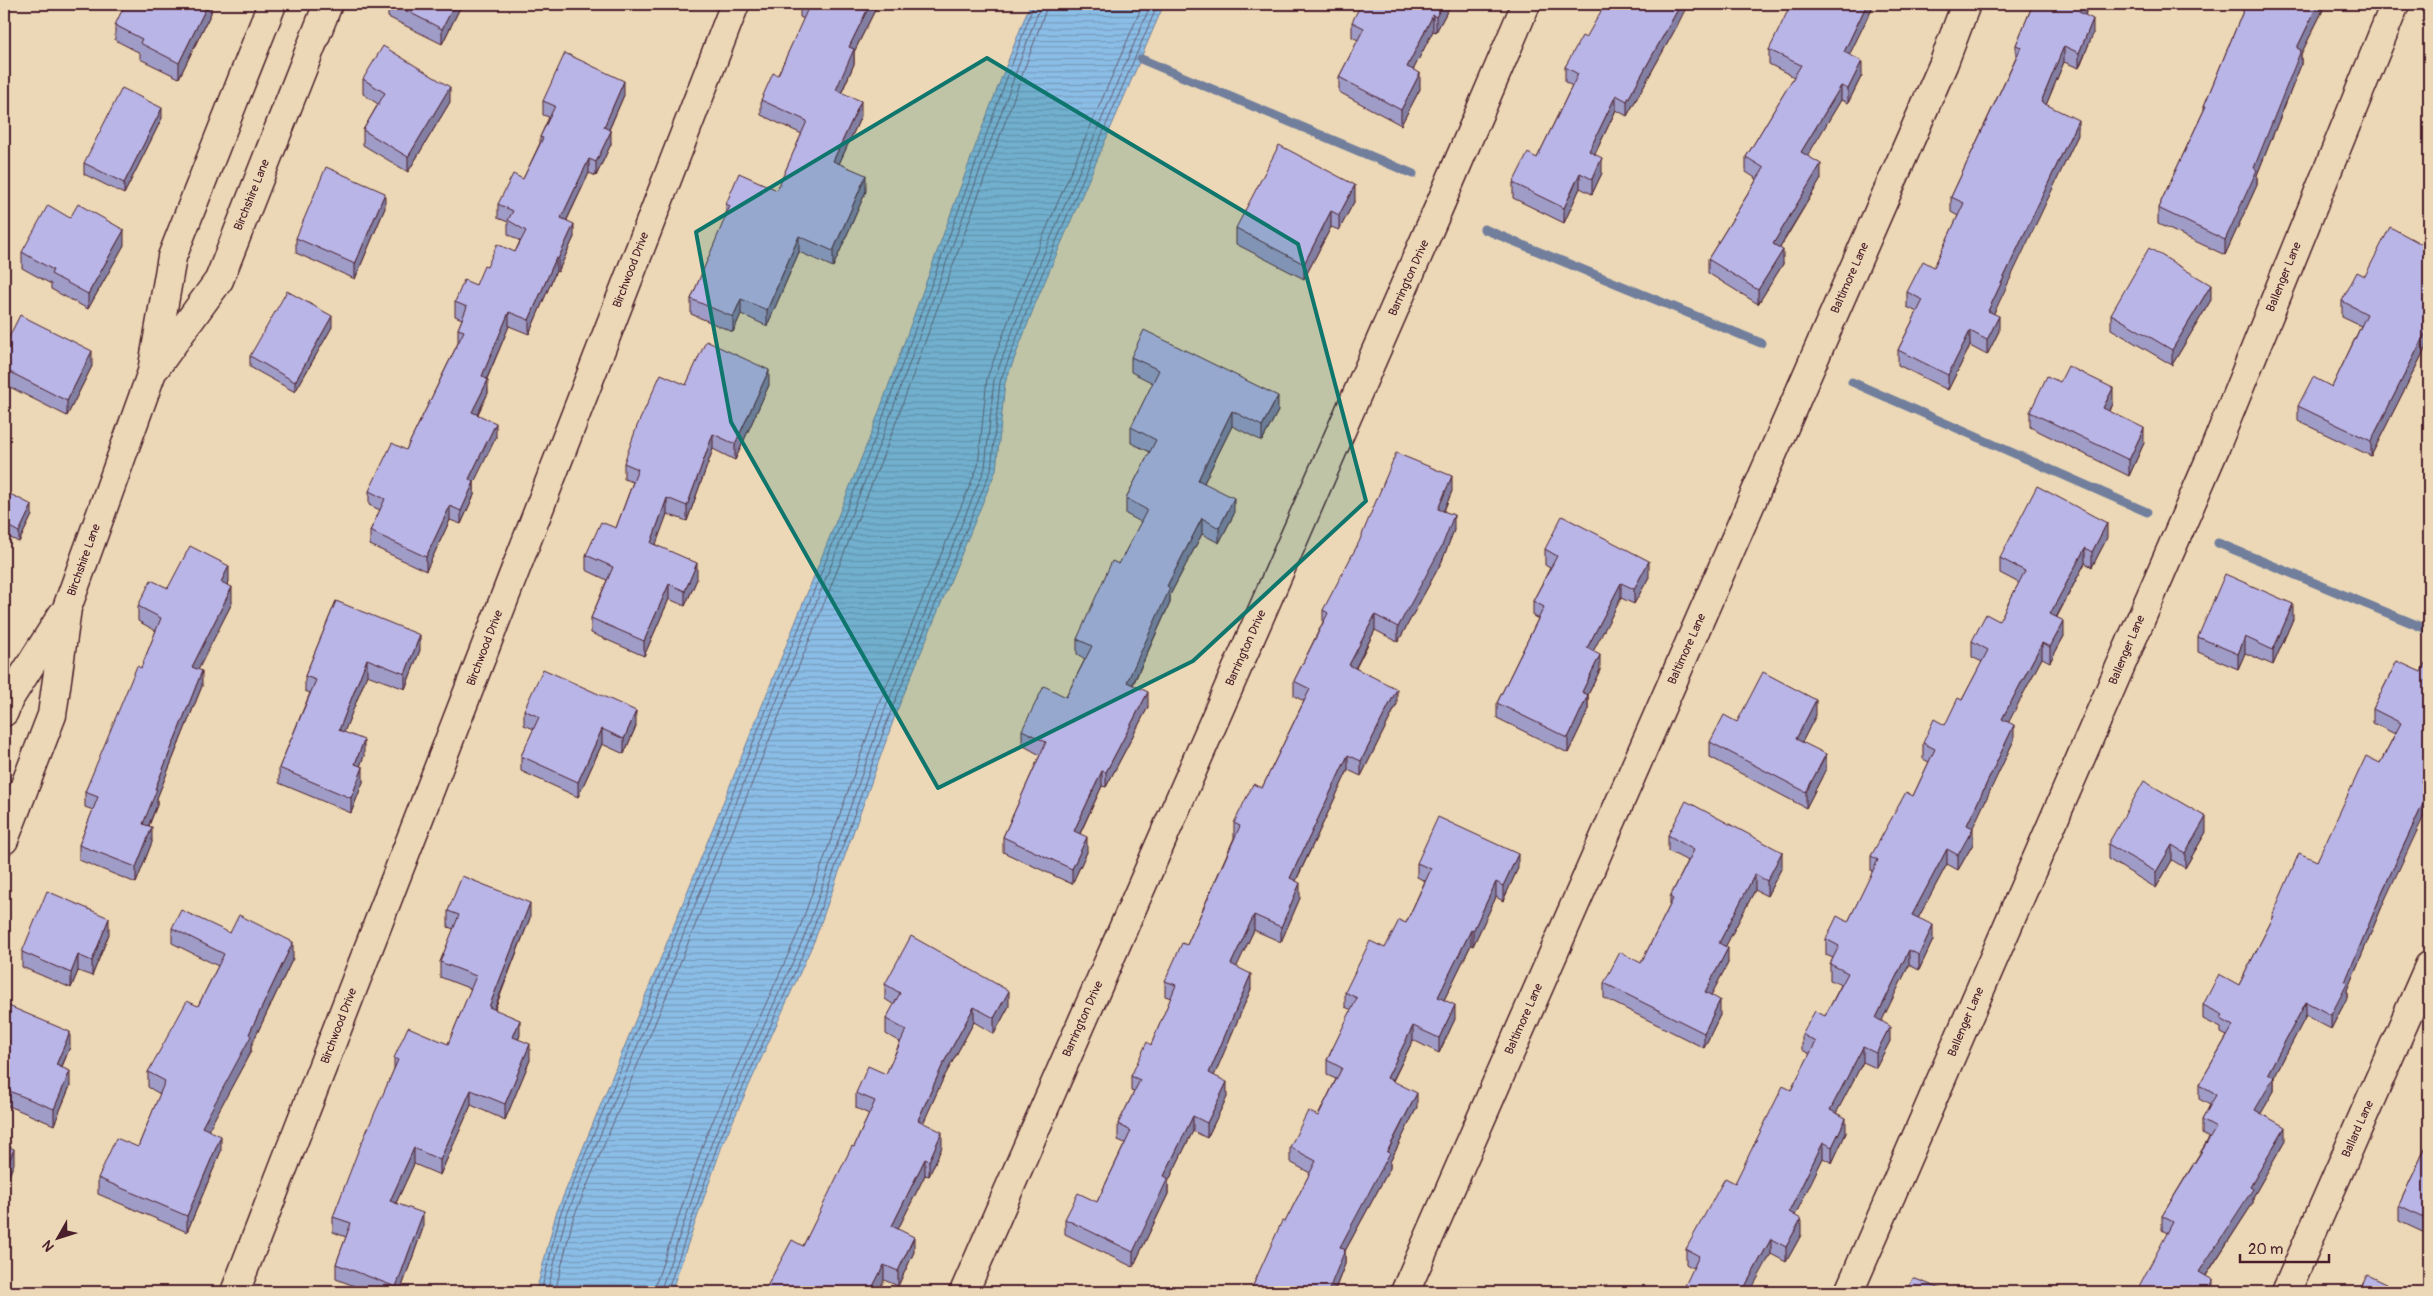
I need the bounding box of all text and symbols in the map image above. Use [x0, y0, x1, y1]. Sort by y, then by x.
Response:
street label: Birchshire Lane [231, 157, 273, 233]
street label: Birchwood Drive [610, 230, 652, 310]
street label: Barrington Drive [1385, 237, 1433, 318]
street label: Baltimore Lane [1828, 240, 1872, 316]
street label: Ballenger Lane [2263, 240, 2305, 314]
street label: Birchshire Lane [64, 522, 104, 598]
street label: Barrington Drive [1222, 607, 1270, 688]
street label: Birchwood Drive [464, 608, 506, 688]
street label: Baltimore Lane [1665, 611, 1709, 687]
street label: Ballenger Lane [2106, 613, 2148, 687]
street label: Barrington Drive [1059, 978, 1107, 1059]
street label: Baltimore Lane [1502, 981, 1546, 1057]
street label: Ballenger Lane [1945, 985, 1987, 1059]
street label: Birchwood Drive [318, 986, 360, 1066]
street label: Ballard Lane [2339, 1098, 2377, 1160]
north arrow [32, 1214, 82, 1264]
scale bar [2240, 1231, 2329, 1263]
text: N [39, 1237, 58, 1255]
text: 20 m [2248, 1240, 2283, 1259]

